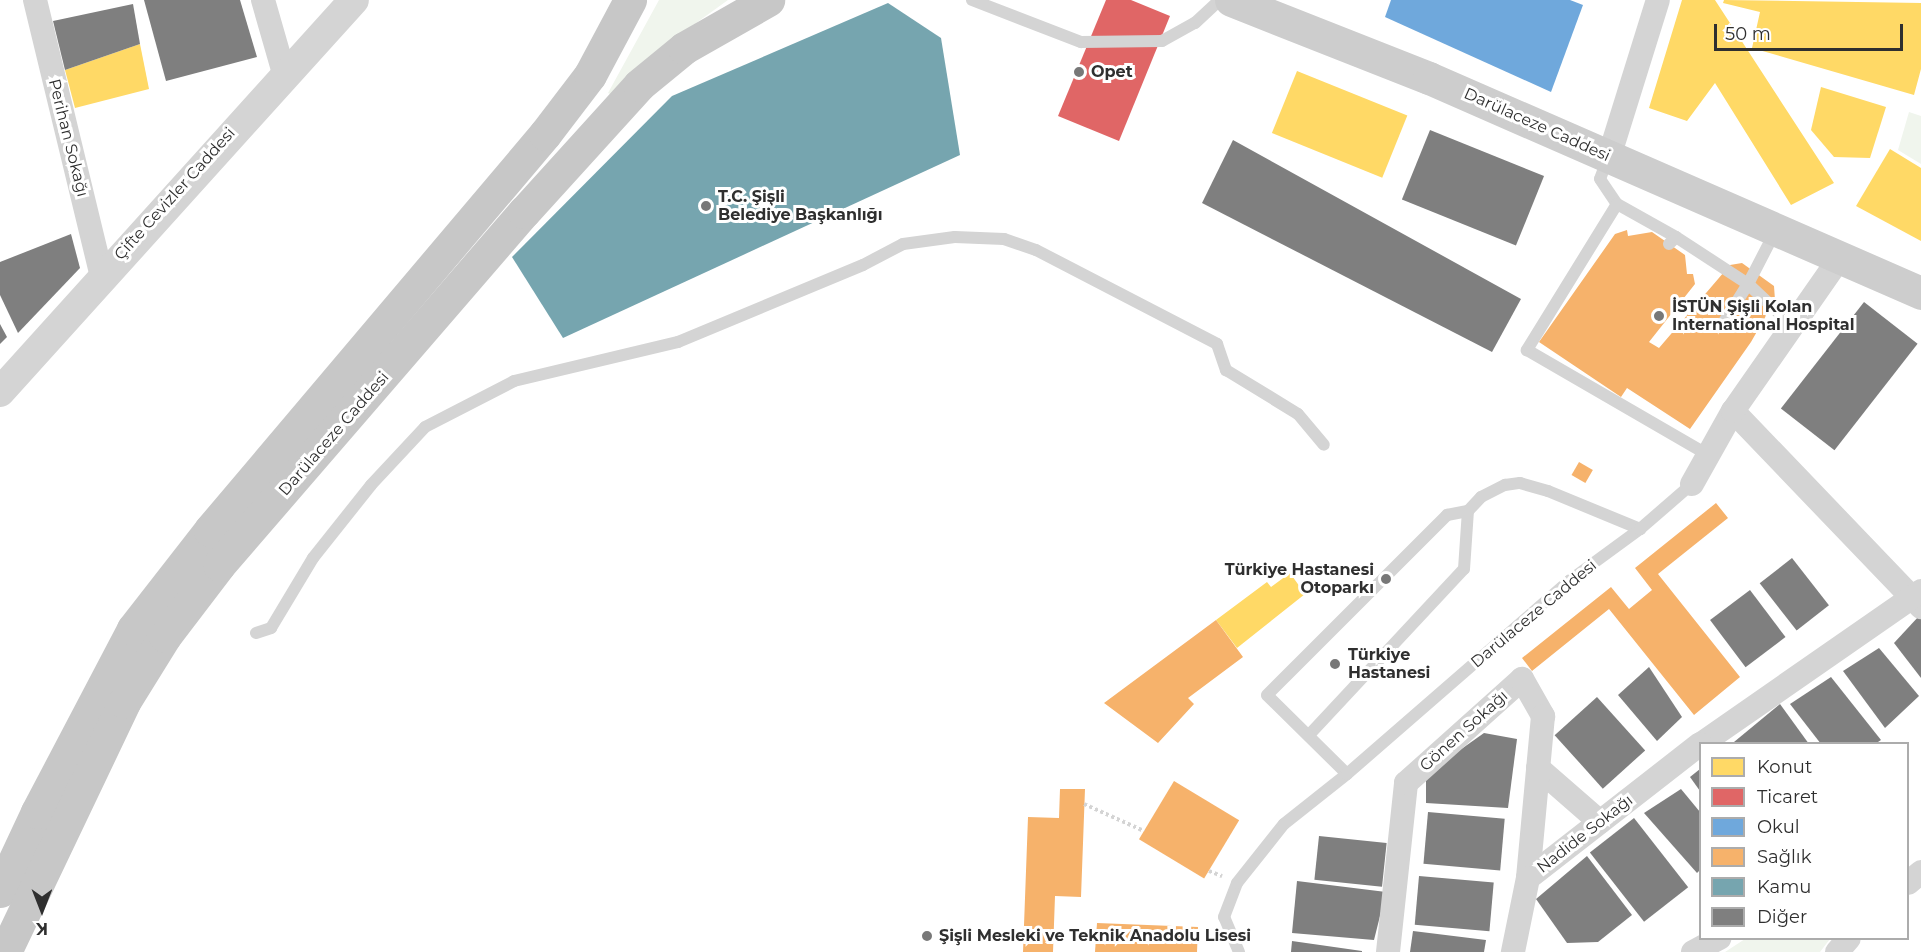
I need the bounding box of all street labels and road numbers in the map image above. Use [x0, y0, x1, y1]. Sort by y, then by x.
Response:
street label: Perihan Sokağı [44, 77, 92, 199]
street label: Darülaceze Caddesi [1461, 84, 1613, 166]
street label: Çifte Cevizler Caddesi [110, 124, 240, 264]
street label: Darülaceze Caddesi [275, 368, 393, 500]
street label: Darülaceze Caddesi [1467, 556, 1601, 672]
street label: Gönen Sokağı [1416, 686, 1512, 776]
street label: Nadide Sokağı [1533, 791, 1637, 877]

